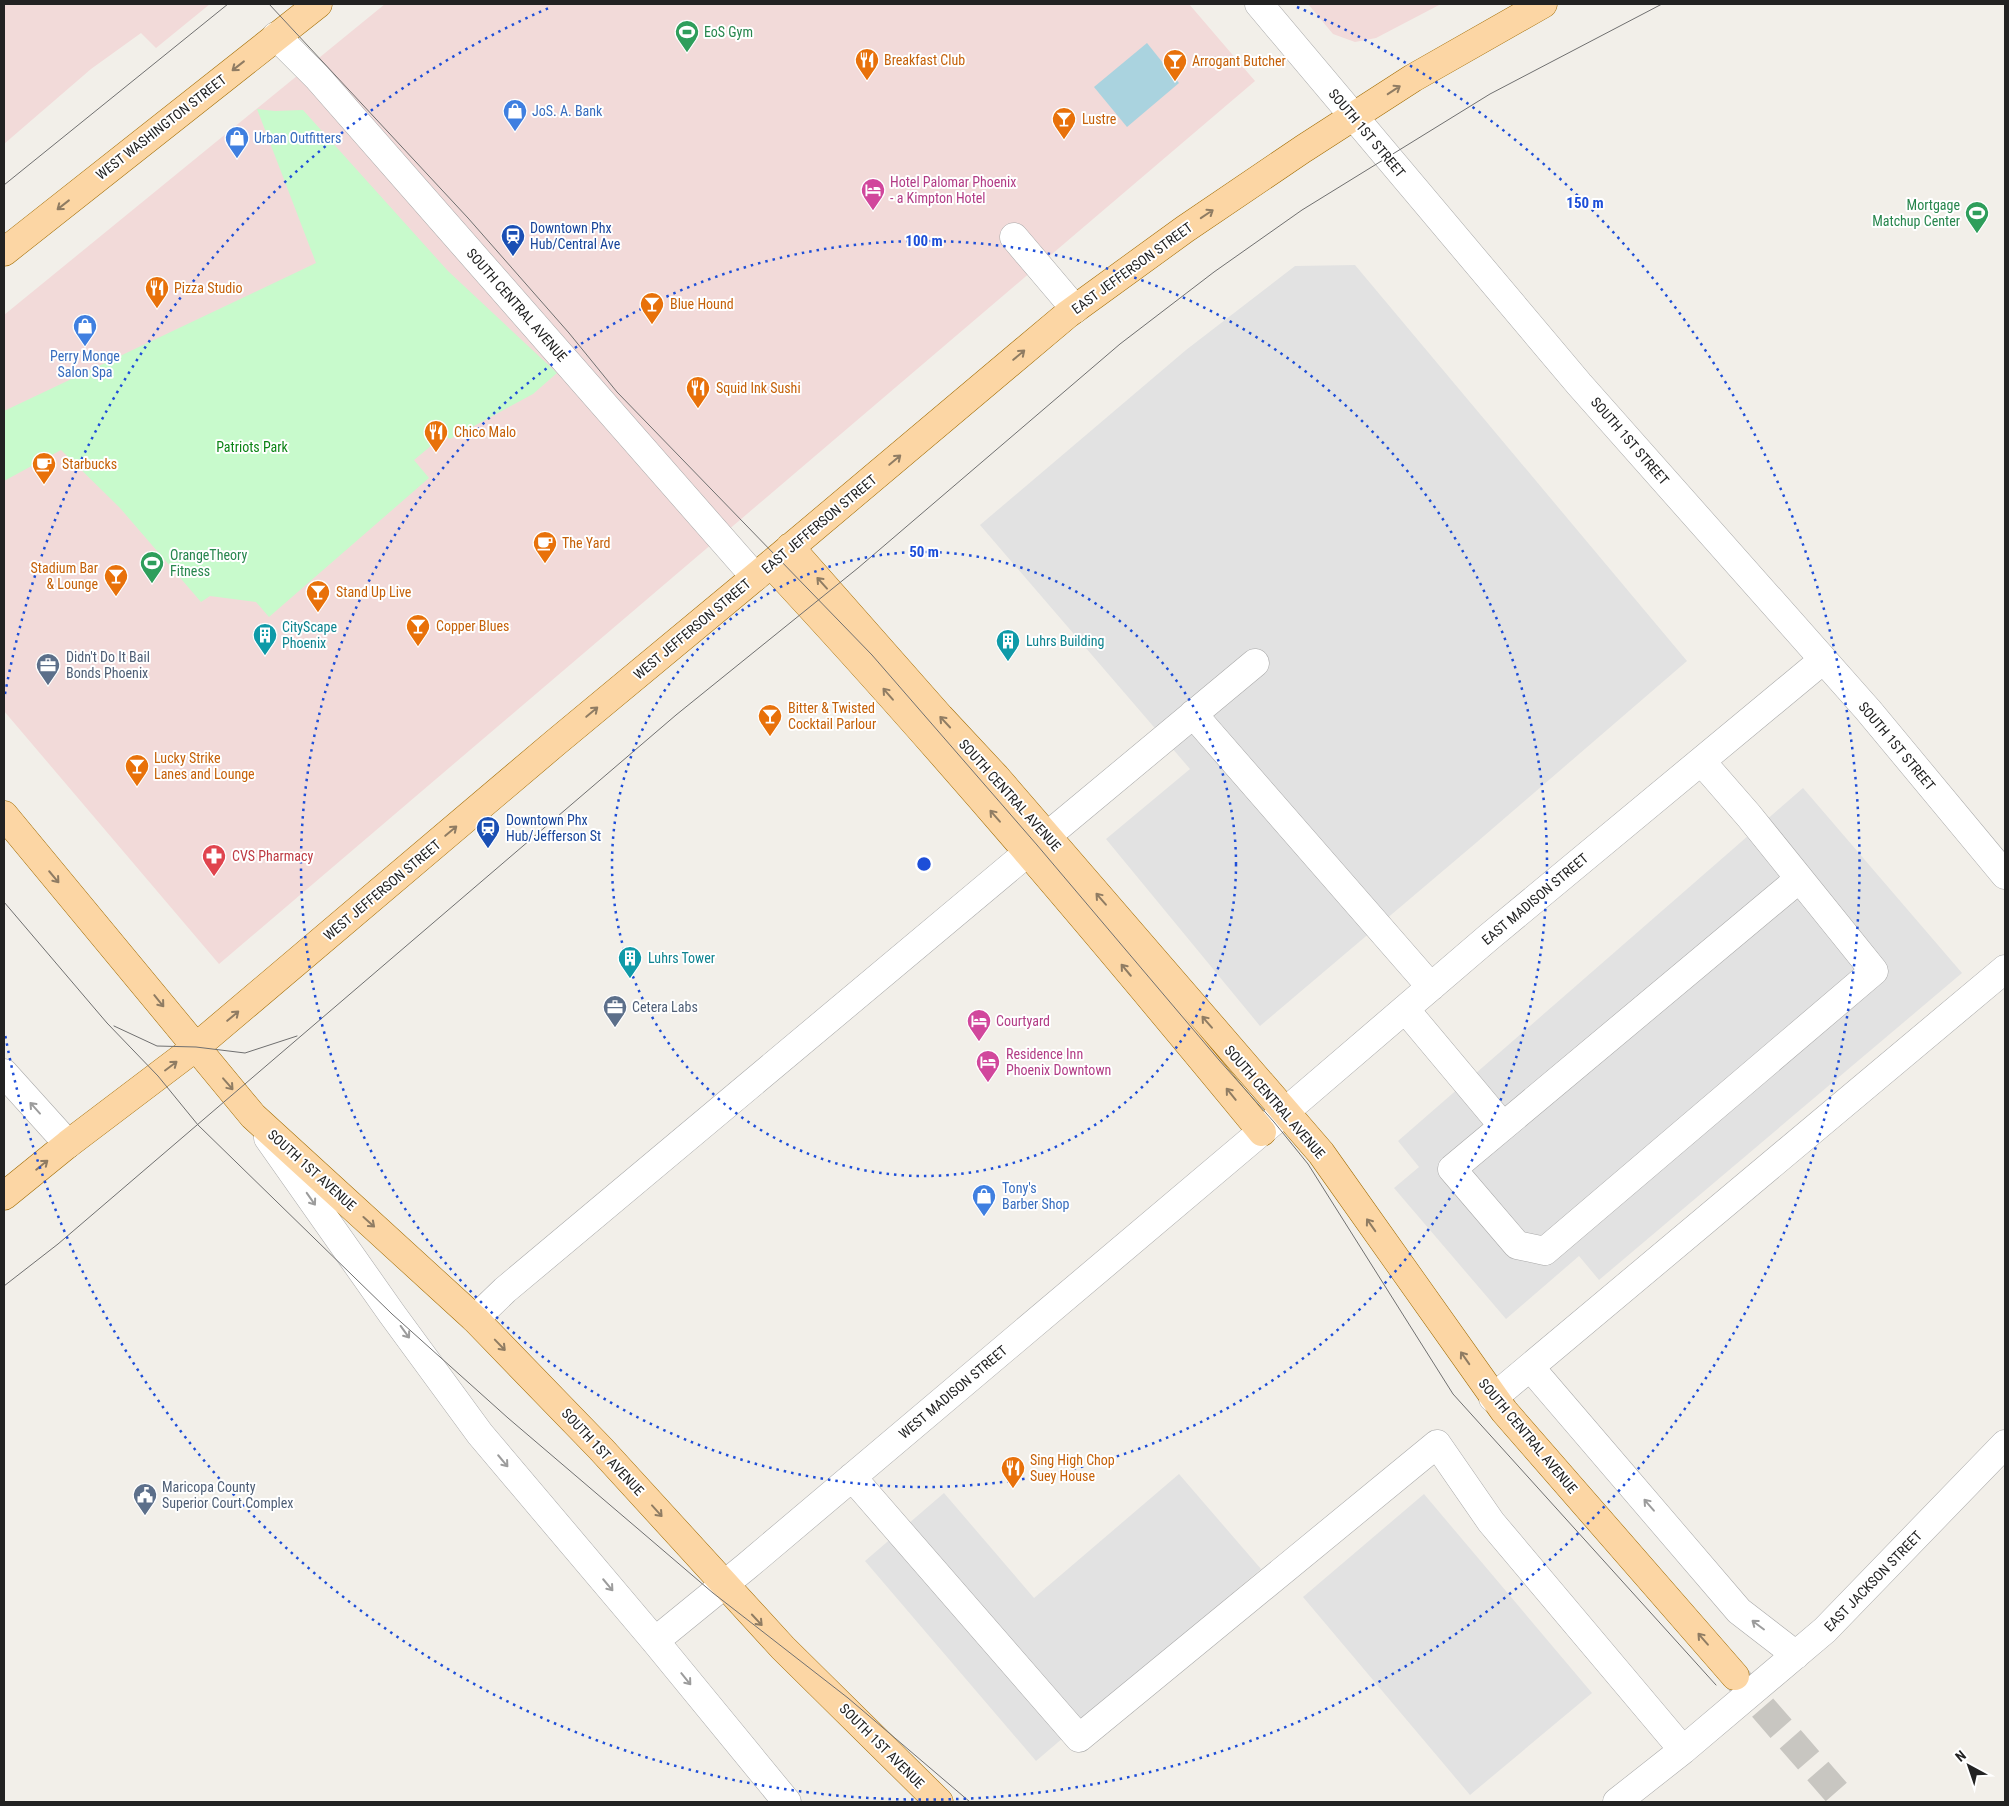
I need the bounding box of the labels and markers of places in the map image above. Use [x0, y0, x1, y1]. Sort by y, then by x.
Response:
sports icon: EoS Gym [674, 19, 700, 53]
place label: EoS Gym [704, 24, 753, 40]
restaurant icon: Breakfast Club [854, 47, 880, 81]
bar icon: Arrogant Butcher [1162, 48, 1188, 82]
place label: Breakfast Club [884, 52, 965, 68]
place label: Arrogant Butcher [1192, 53, 1286, 69]
shop icon: JoS. A. Bank [502, 98, 528, 132]
place label: JoS. A. Bank [532, 103, 603, 119]
bar icon: Lustre [1051, 106, 1077, 140]
place label: Lustre [1082, 111, 1117, 127]
shop icon: Urban Outfitters [224, 125, 250, 159]
place label: Urban Outfitters [254, 130, 341, 146]
place label: Hotel Palomar Phoenix - a Kimpton Hotel [890, 174, 1016, 206]
hotel icon: Hotel Palomar Phoenix - a Kimpton Hotel [860, 177, 886, 211]
place label: Mortgage Matchup Center [1872, 197, 1960, 229]
sports icon: Mortgage Matchup Center [1964, 200, 1990, 234]
place label: Downtown Phx Hub/Central Ave [530, 220, 621, 252]
station icon: Downtown Phx Hub/Central Ave [500, 223, 526, 257]
restaurant icon: Pizza Studio [144, 275, 170, 309]
place label: Pizza Studio [174, 280, 243, 296]
bar icon: Blue Hound [639, 291, 665, 325]
place label: Blue Hound [670, 296, 734, 312]
shop icon: Perry Monge Salon Spa [72, 313, 98, 347]
place label: Perry Monge Salon Spa [50, 348, 120, 380]
restaurant icon: Squid Ink Sushi [685, 375, 711, 409]
place label: Squid Ink Sushi [716, 380, 801, 396]
restaurant icon: Chico Malo [423, 419, 449, 453]
place label: Chico Malo [454, 424, 516, 440]
cafe icon: Starbucks [31, 451, 57, 485]
place label: Starbucks [62, 456, 117, 472]
cafe icon: The Yard [532, 530, 558, 564]
place label: The Yard [562, 535, 610, 551]
place label: OrangeTheory Fitness [170, 547, 247, 579]
sports icon: OrangeTheory Fitness [139, 550, 165, 584]
place label: Stadium Bar & Lounge [31, 560, 98, 592]
bar icon: Stadium Bar & Lounge [103, 563, 129, 597]
bar icon: Stand Up Live [305, 579, 331, 613]
place label: Stand Up Live [336, 584, 412, 600]
bar icon: Copper Blues [405, 613, 431, 647]
place label: Copper Blues [436, 618, 509, 634]
place label: CityScape Phoenix [282, 619, 337, 651]
building icon: CityScape Phoenix [252, 622, 278, 656]
building icon: Luhrs Building [995, 628, 1021, 662]
place label: Luhrs Building [1026, 633, 1104, 649]
place label: Didn't Do It Bail Bonds Phoenix [66, 649, 150, 681]
office icon: Didn't Do It Bail Bonds Phoenix [35, 652, 61, 686]
place label: Bitter & Twisted Cocktail Parlour [788, 700, 876, 732]
bar icon: Bitter & Twisted Cocktail Parlour [757, 703, 783, 737]
place label: Lucky Strike Lanes and Lounge [154, 750, 255, 782]
bar icon: Lucky Strike Lanes and Lounge [124, 753, 150, 787]
place label: Downtown Phx Hub/Jefferson St [506, 812, 601, 844]
station icon: Downtown Phx Hub/Jefferson St [475, 815, 501, 849]
pharmacy icon: CVS Pharmacy [201, 843, 227, 877]
place label: CVS Pharmacy [232, 848, 313, 864]
centre of rings [915, 855, 933, 873]
building icon: Luhrs Tower [617, 945, 643, 979]
place label: Luhrs Tower [648, 950, 715, 966]
office icon: Cetera Labs [602, 994, 628, 1028]
place label: Cetera Labs [632, 999, 698, 1015]
hotel icon: Courtyard [966, 1008, 992, 1042]
place label: Courtyard [996, 1013, 1050, 1029]
place label: Residence Inn Phoenix Downtown [1006, 1046, 1111, 1078]
hotel icon: Residence Inn Phoenix Downtown [975, 1049, 1001, 1083]
place label: Tony's Barber Shop [1002, 1180, 1070, 1212]
shop icon: Tony's Barber Shop [971, 1183, 997, 1217]
place label: Sing High Chop Suey House [1030, 1452, 1115, 1484]
restaurant icon: Sing High Chop Suey House [1000, 1455, 1026, 1489]
place label: Maricopa County Superior Court Complex [162, 1479, 294, 1511]
public building icon: Maricopa County Superior Court Complex [132, 1482, 158, 1516]

